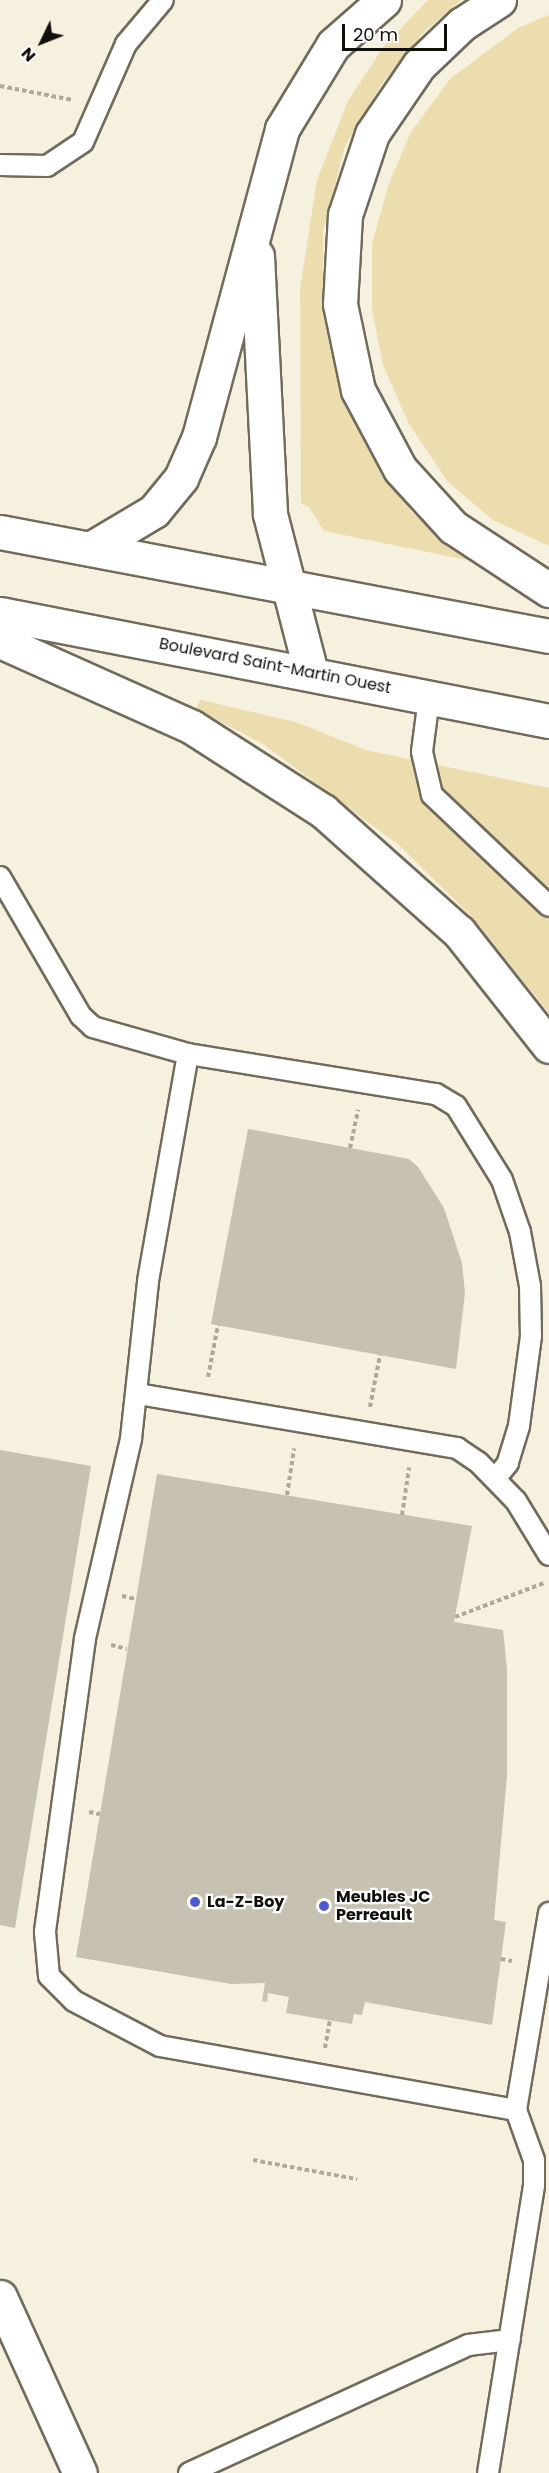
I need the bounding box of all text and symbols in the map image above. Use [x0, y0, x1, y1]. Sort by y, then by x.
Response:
north arrow [12, 12, 72, 72]
scale bar [345, 12, 450, 50]
text: 20 m [353, 22, 398, 47]
text: N [16, 42, 41, 67]
street label: Boulevard Saint-Martin Ouest [157, 634, 393, 698]
place label: Meubles JC Perreault [336, 1887, 431, 1925]
place label: La-Z-Boy [207, 1892, 284, 1912]
marker: La-Z-Boy [188, 1895, 202, 1909]
marker: Meubles JC Perreault [317, 1899, 331, 1913]

